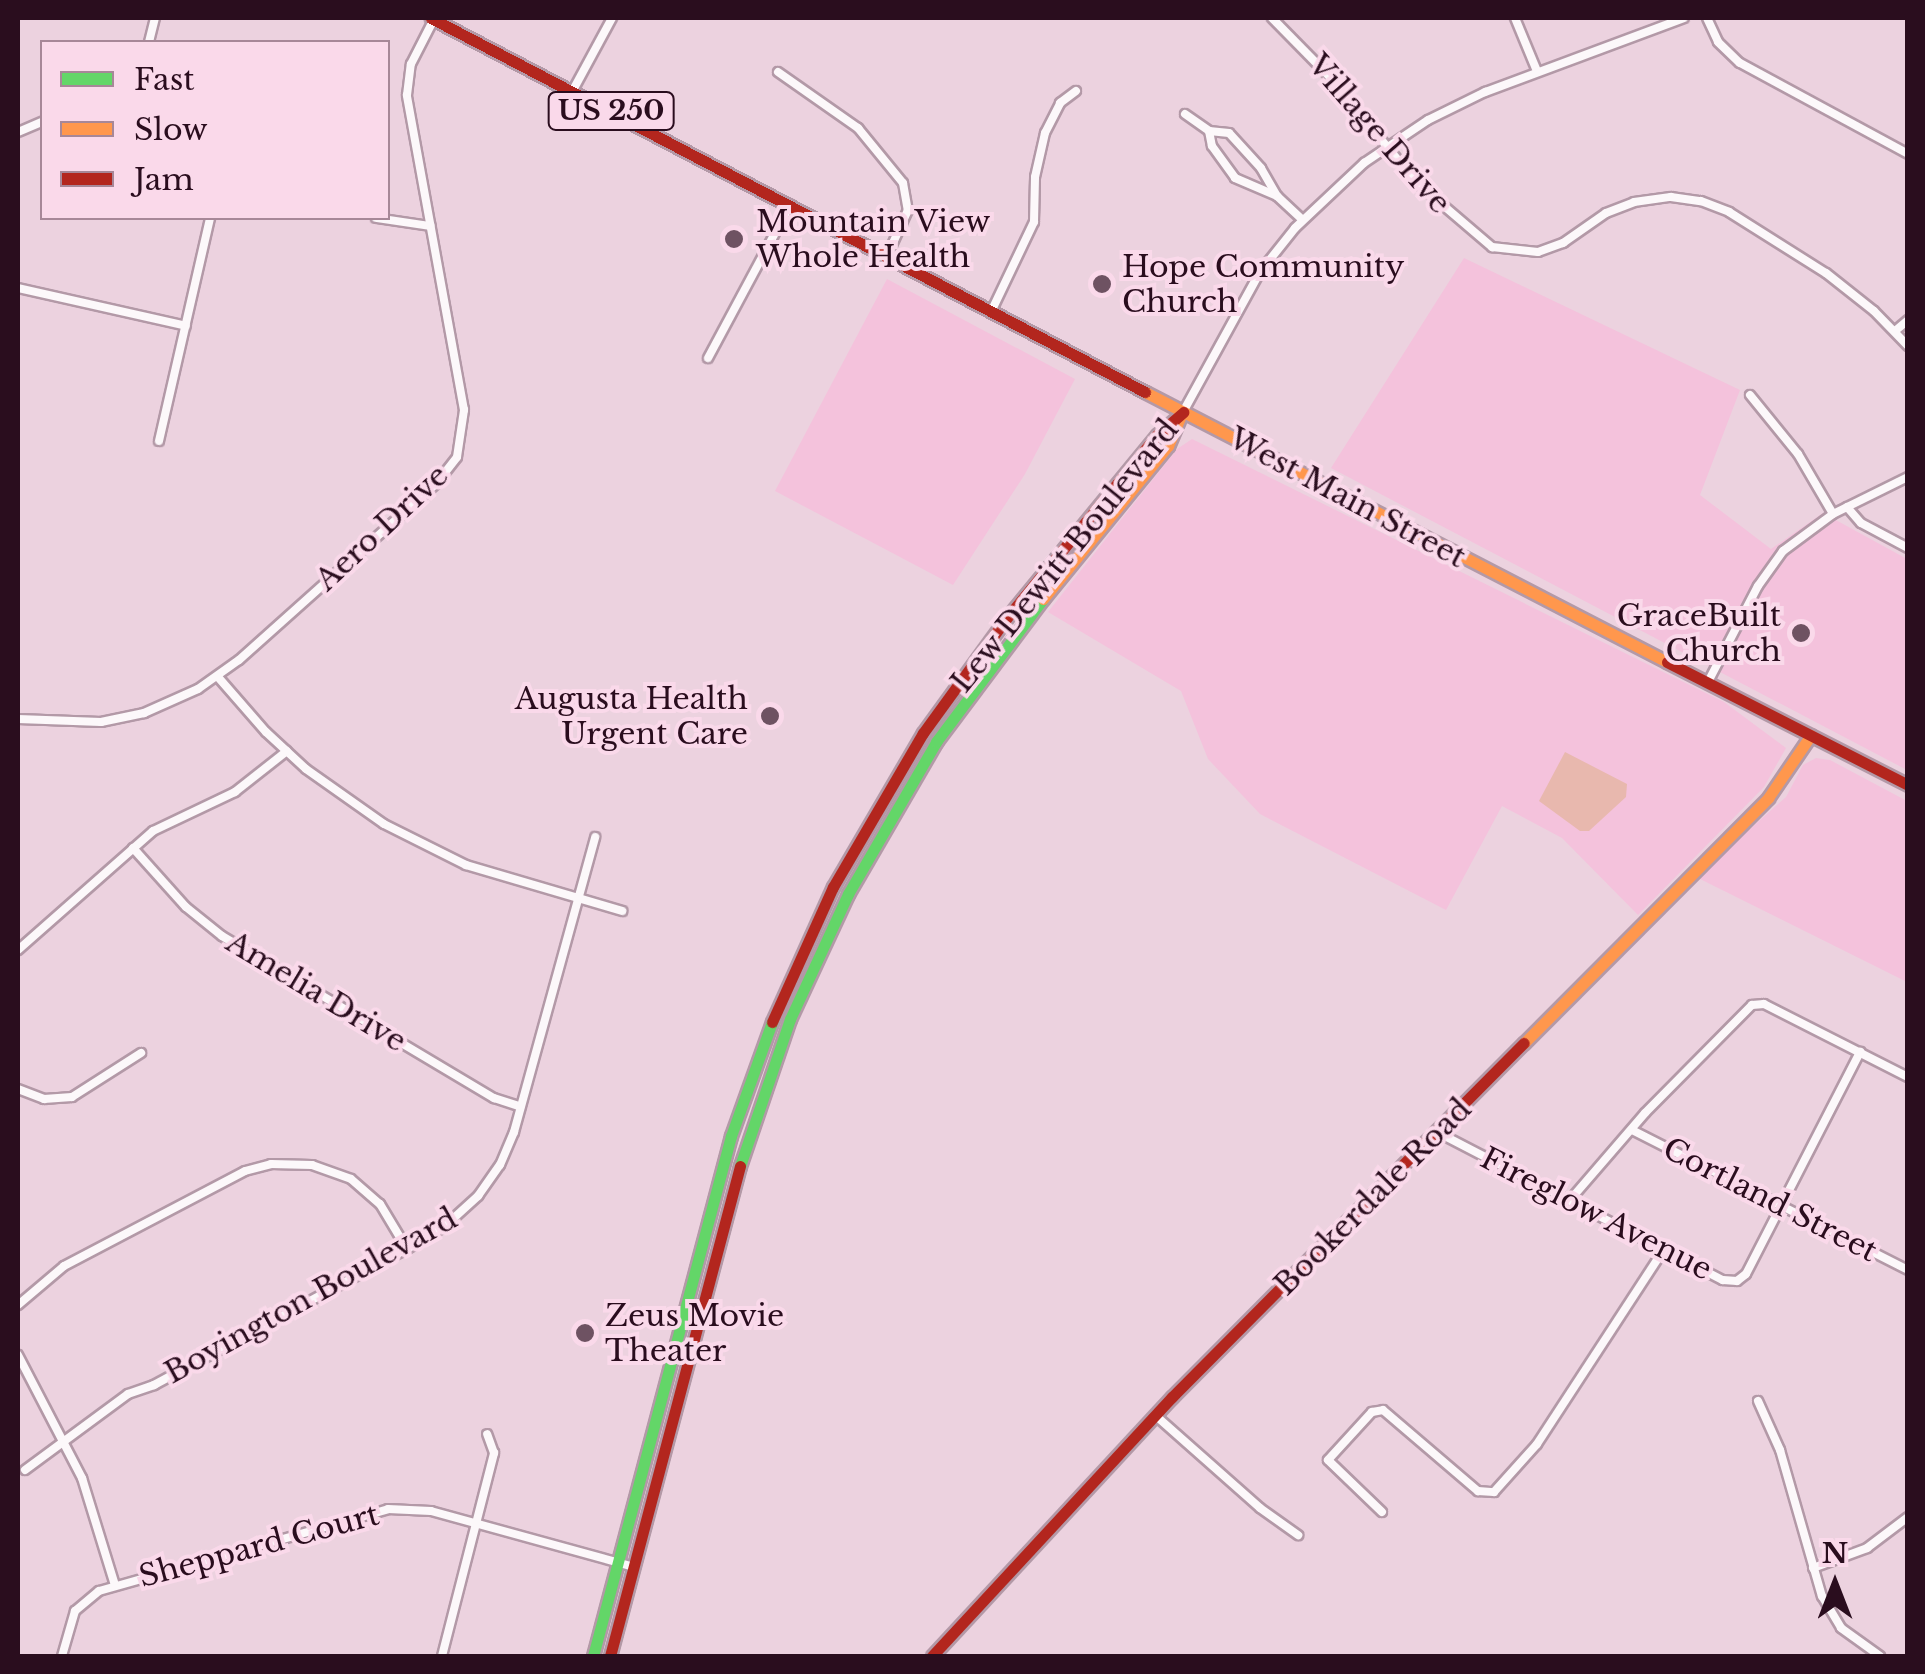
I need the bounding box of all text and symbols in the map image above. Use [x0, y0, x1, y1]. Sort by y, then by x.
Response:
legend [40, 40, 390, 220]
street label: Village Drive [1300, 47, 1458, 221]
text: Fast [134, 61, 195, 98]
road number: US 250 [546, 88, 676, 134]
text: Slow [134, 111, 208, 148]
text: Jam [134, 161, 194, 198]
place label: Mountain View Whole Health [756, 204, 992, 274]
marker: Mountain View Whole Health [721, 226, 747, 252]
place label: Hope Community Church [1122, 249, 1404, 320]
marker: Hope Community Church [1091, 273, 1113, 295]
street label: Lew Dewitt Boulevard [944, 412, 1186, 700]
street label: West Main Street [1223, 420, 1471, 576]
street label: Aero Drive [308, 458, 456, 598]
place label: GraceBuilt Church [1617, 598, 1781, 668]
marker: GraceBuilt Church [1790, 622, 1812, 644]
place label: Augusta Health Urgent Care [514, 681, 748, 752]
marker: Augusta Health Urgent Care [757, 703, 783, 729]
street label: Amelia Drive [220, 924, 412, 1060]
street label: Bookerdale Road [1267, 1091, 1479, 1303]
street label: Cortland Street [1657, 1131, 1883, 1269]
street label: Fireglow Avenue [1473, 1140, 1719, 1288]
street label: Boyington Boulevard [159, 1201, 463, 1391]
place label: Zeus Movie Theater [605, 1298, 784, 1368]
marker: Zeus Movie Theater [574, 1322, 596, 1344]
street label: Sheppard Court [135, 1497, 383, 1595]
north arrow [1785, 1534, 1885, 1634]
text: N [1822, 1536, 1848, 1571]

